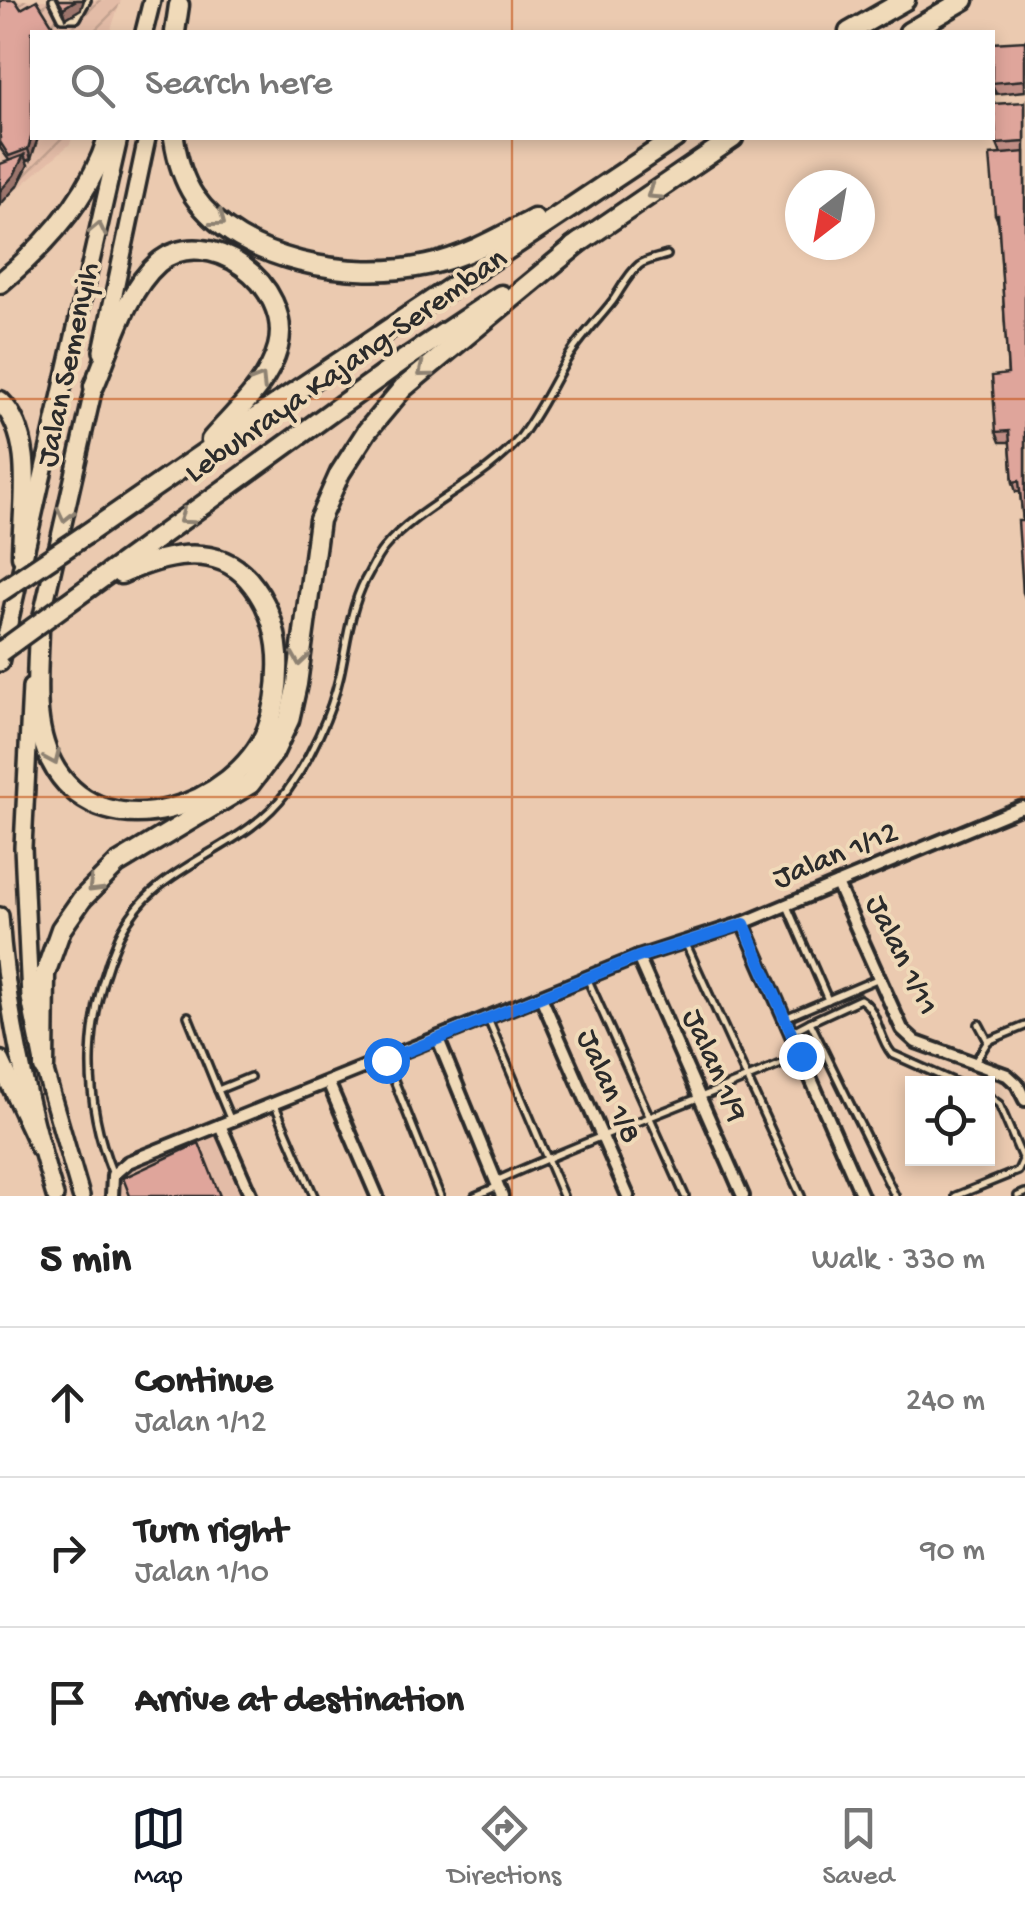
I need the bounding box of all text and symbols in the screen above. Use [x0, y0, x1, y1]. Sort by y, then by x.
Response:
search box [30, 30, 995, 140]
icon: search [65, 58, 120, 113]
text: Search here [145, 63, 332, 107]
north arrow [785, 170, 875, 260]
one-way arrow [645, 181, 664, 199]
one-way arrow [208, 209, 226, 226]
one-way arrow [87, 221, 108, 238]
street label: Lebuhraya Kajang-Seremban [178, 241, 516, 493]
street label: Jalan Semenyih [30, 259, 110, 471]
one-way arrow [417, 359, 435, 377]
one-way arrow [248, 374, 267, 392]
one-way arrow [56, 506, 77, 523]
one-way arrow [178, 507, 196, 524]
one-way arrow [290, 651, 311, 667]
one-way arrow [41, 748, 61, 766]
street label: Jalan 1/12 [768, 815, 904, 899]
one-way arrow [87, 875, 105, 893]
street label: Jalan 1/11 [855, 890, 945, 1022]
street label: Jalan 1/9 [671, 1004, 755, 1128]
street label: Jalan 1/8 [566, 1024, 648, 1150]
route end [779, 1034, 825, 1080]
route start [364, 1038, 410, 1084]
map controls [905, 1076, 995, 1166]
button: locate [905, 1076, 995, 1166]
text: 5 min [40, 1237, 131, 1286]
text: Walk · 330 m [812, 1242, 985, 1280]
text: Continue [135, 1361, 273, 1405]
icon: ahead [40, 1375, 95, 1430]
text: 240 m [906, 1383, 985, 1421]
text: Jalan 1/12 [135, 1405, 267, 1443]
text: Turn right [135, 1511, 287, 1555]
icon: right [40, 1525, 95, 1580]
text: 90 m [921, 1533, 985, 1571]
text: Jalan 1/10 [135, 1555, 269, 1593]
icon: arrive [40, 1675, 95, 1730]
text: Arrive at destination [135, 1680, 464, 1724]
tab: Map [131, 1801, 186, 1894]
tab: Directions [447, 1801, 561, 1894]
tab: Saved [822, 1801, 894, 1894]

